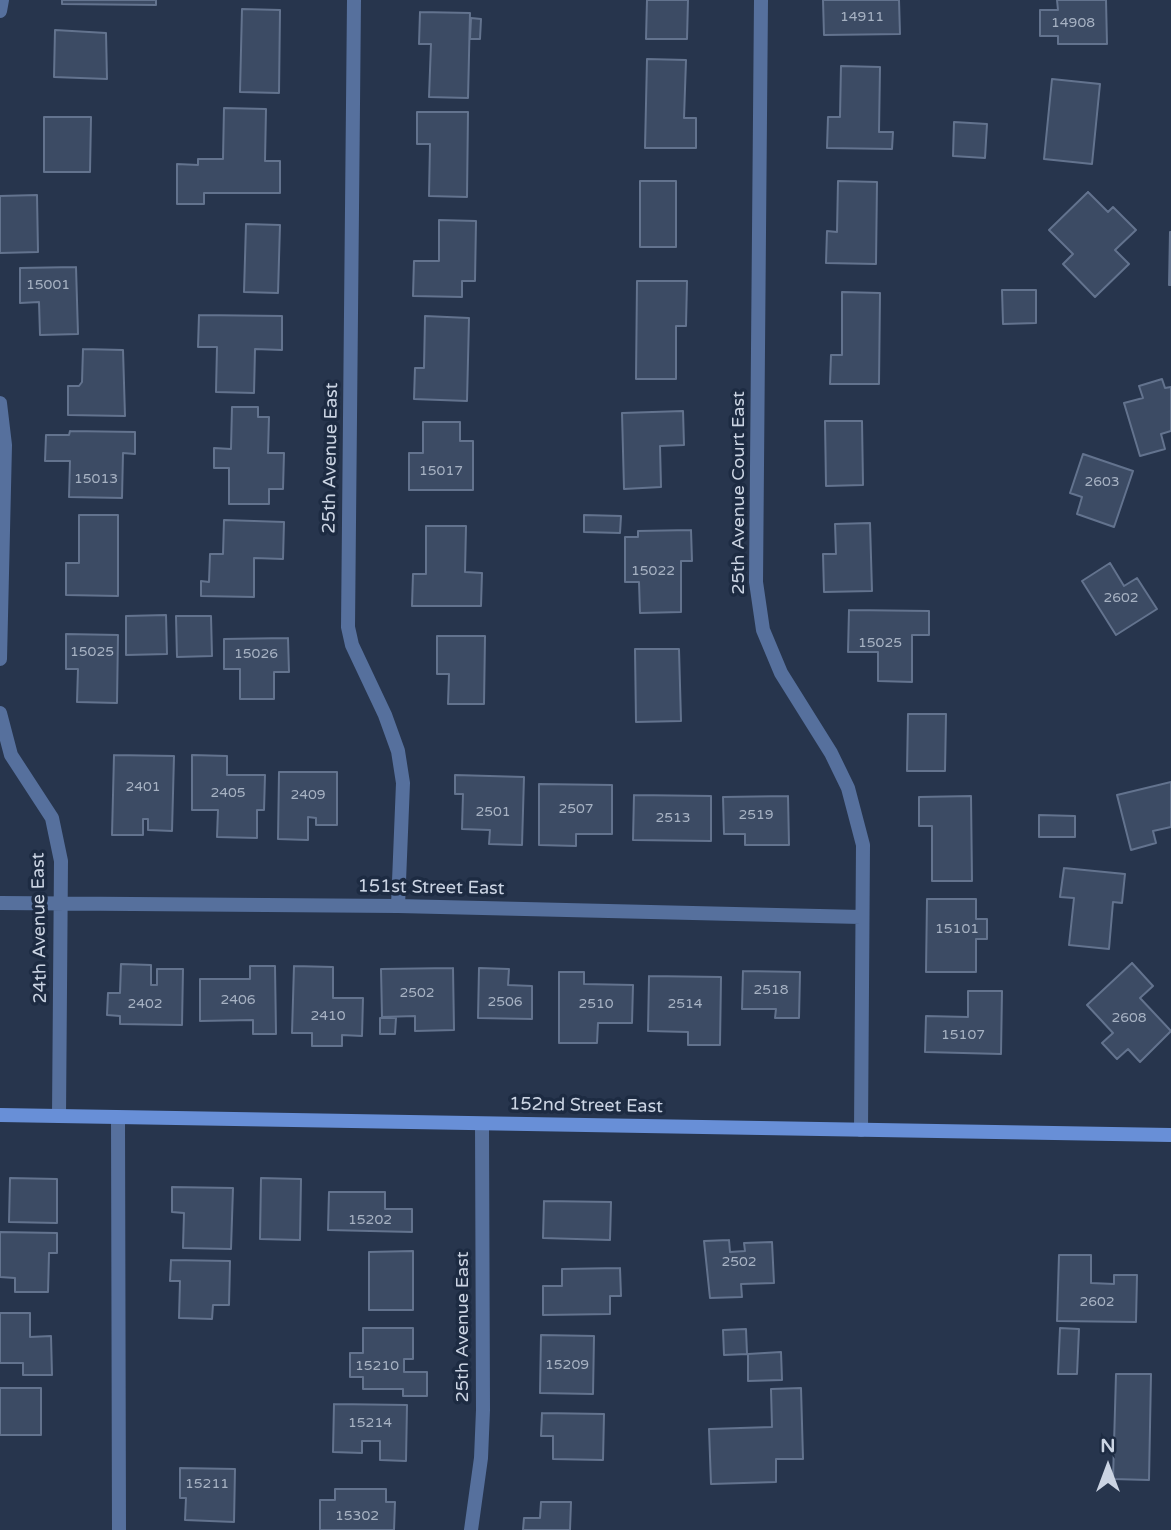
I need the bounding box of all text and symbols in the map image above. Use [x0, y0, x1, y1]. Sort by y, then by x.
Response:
house number: 14911 [840, 9, 884, 25]
house number: 14908 [1051, 15, 1095, 31]
house number: 15001 [26, 277, 70, 293]
street label: 25th Avenue East [319, 382, 343, 534]
street label: 25th Avenue Court East [728, 391, 750, 595]
house number: 15017 [419, 463, 463, 479]
house number: 15013 [74, 471, 118, 487]
house number: 2603 [1084, 474, 1120, 490]
house number: 15022 [631, 563, 675, 579]
house number: 2602 [1103, 590, 1139, 606]
house number: 15025 [858, 635, 902, 651]
house number: 15025 [70, 644, 114, 660]
house number: 15026 [234, 646, 278, 662]
house number: 2401 [125, 779, 161, 795]
house number: 2405 [210, 785, 246, 801]
house number: 2409 [290, 787, 326, 803]
house number: 2507 [558, 801, 594, 817]
house number: 2501 [475, 804, 511, 820]
house number: 2519 [738, 807, 774, 823]
house number: 2513 [655, 810, 691, 826]
street label: 24th Avenue East [28, 852, 52, 1004]
street label: 151st Street East [357, 876, 505, 900]
house number: 15101 [935, 921, 979, 937]
house number: 2518 [753, 982, 789, 998]
house number: 2502 [399, 985, 435, 1001]
house number: 2406 [220, 992, 256, 1008]
house number: 2506 [487, 994, 523, 1010]
house number: 2402 [127, 996, 163, 1012]
house number: 2510 [578, 996, 614, 1012]
house number: 2514 [667, 996, 703, 1012]
house number: 2410 [310, 1008, 346, 1024]
house number: 2608 [1111, 1010, 1147, 1026]
house number: 15107 [941, 1027, 985, 1043]
street label: 152nd Street East [509, 1094, 663, 1118]
house number: 15202 [348, 1212, 392, 1228]
street label: 25th Avenue East [452, 1251, 474, 1403]
house number: 2502 [721, 1254, 757, 1270]
house number: 2602 [1079, 1294, 1115, 1310]
house number: 15209 [545, 1357, 589, 1373]
house number: 15210 [355, 1358, 399, 1374]
house number: 15214 [348, 1415, 392, 1431]
north arrow [1073, 1432, 1143, 1502]
text: N [1100, 1435, 1116, 1457]
house number: 15211 [185, 1476, 229, 1492]
house number: 15302 [335, 1508, 379, 1524]

